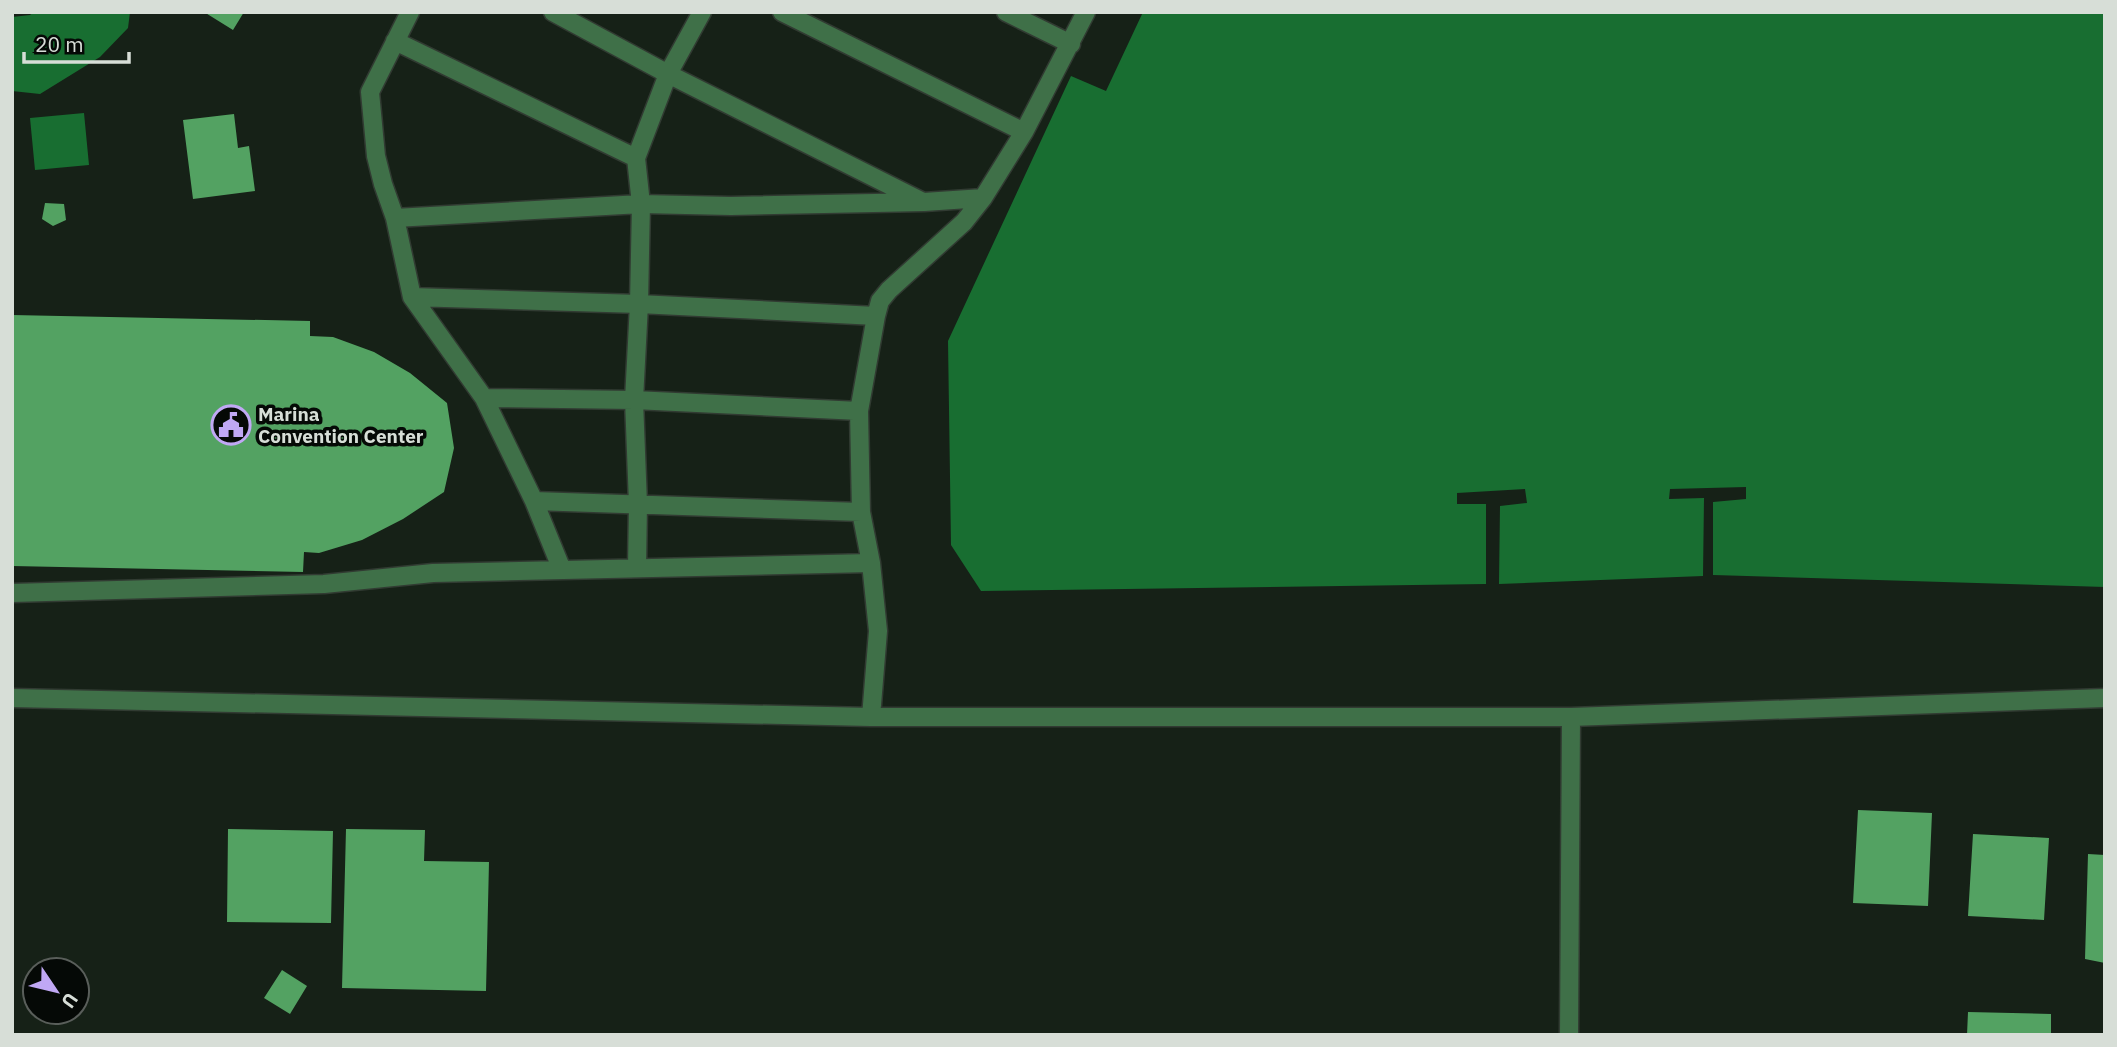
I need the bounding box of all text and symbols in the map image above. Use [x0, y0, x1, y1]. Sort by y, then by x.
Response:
scale bar [24, 21, 130, 65]
text: 20 m [35, 30, 84, 58]
place label: Marina Convention Center [258, 402, 424, 448]
public building icon: Marina Convention Center [210, 404, 252, 446]
north arrow [21, 956, 91, 1026]
text: U [56, 988, 84, 1013]

